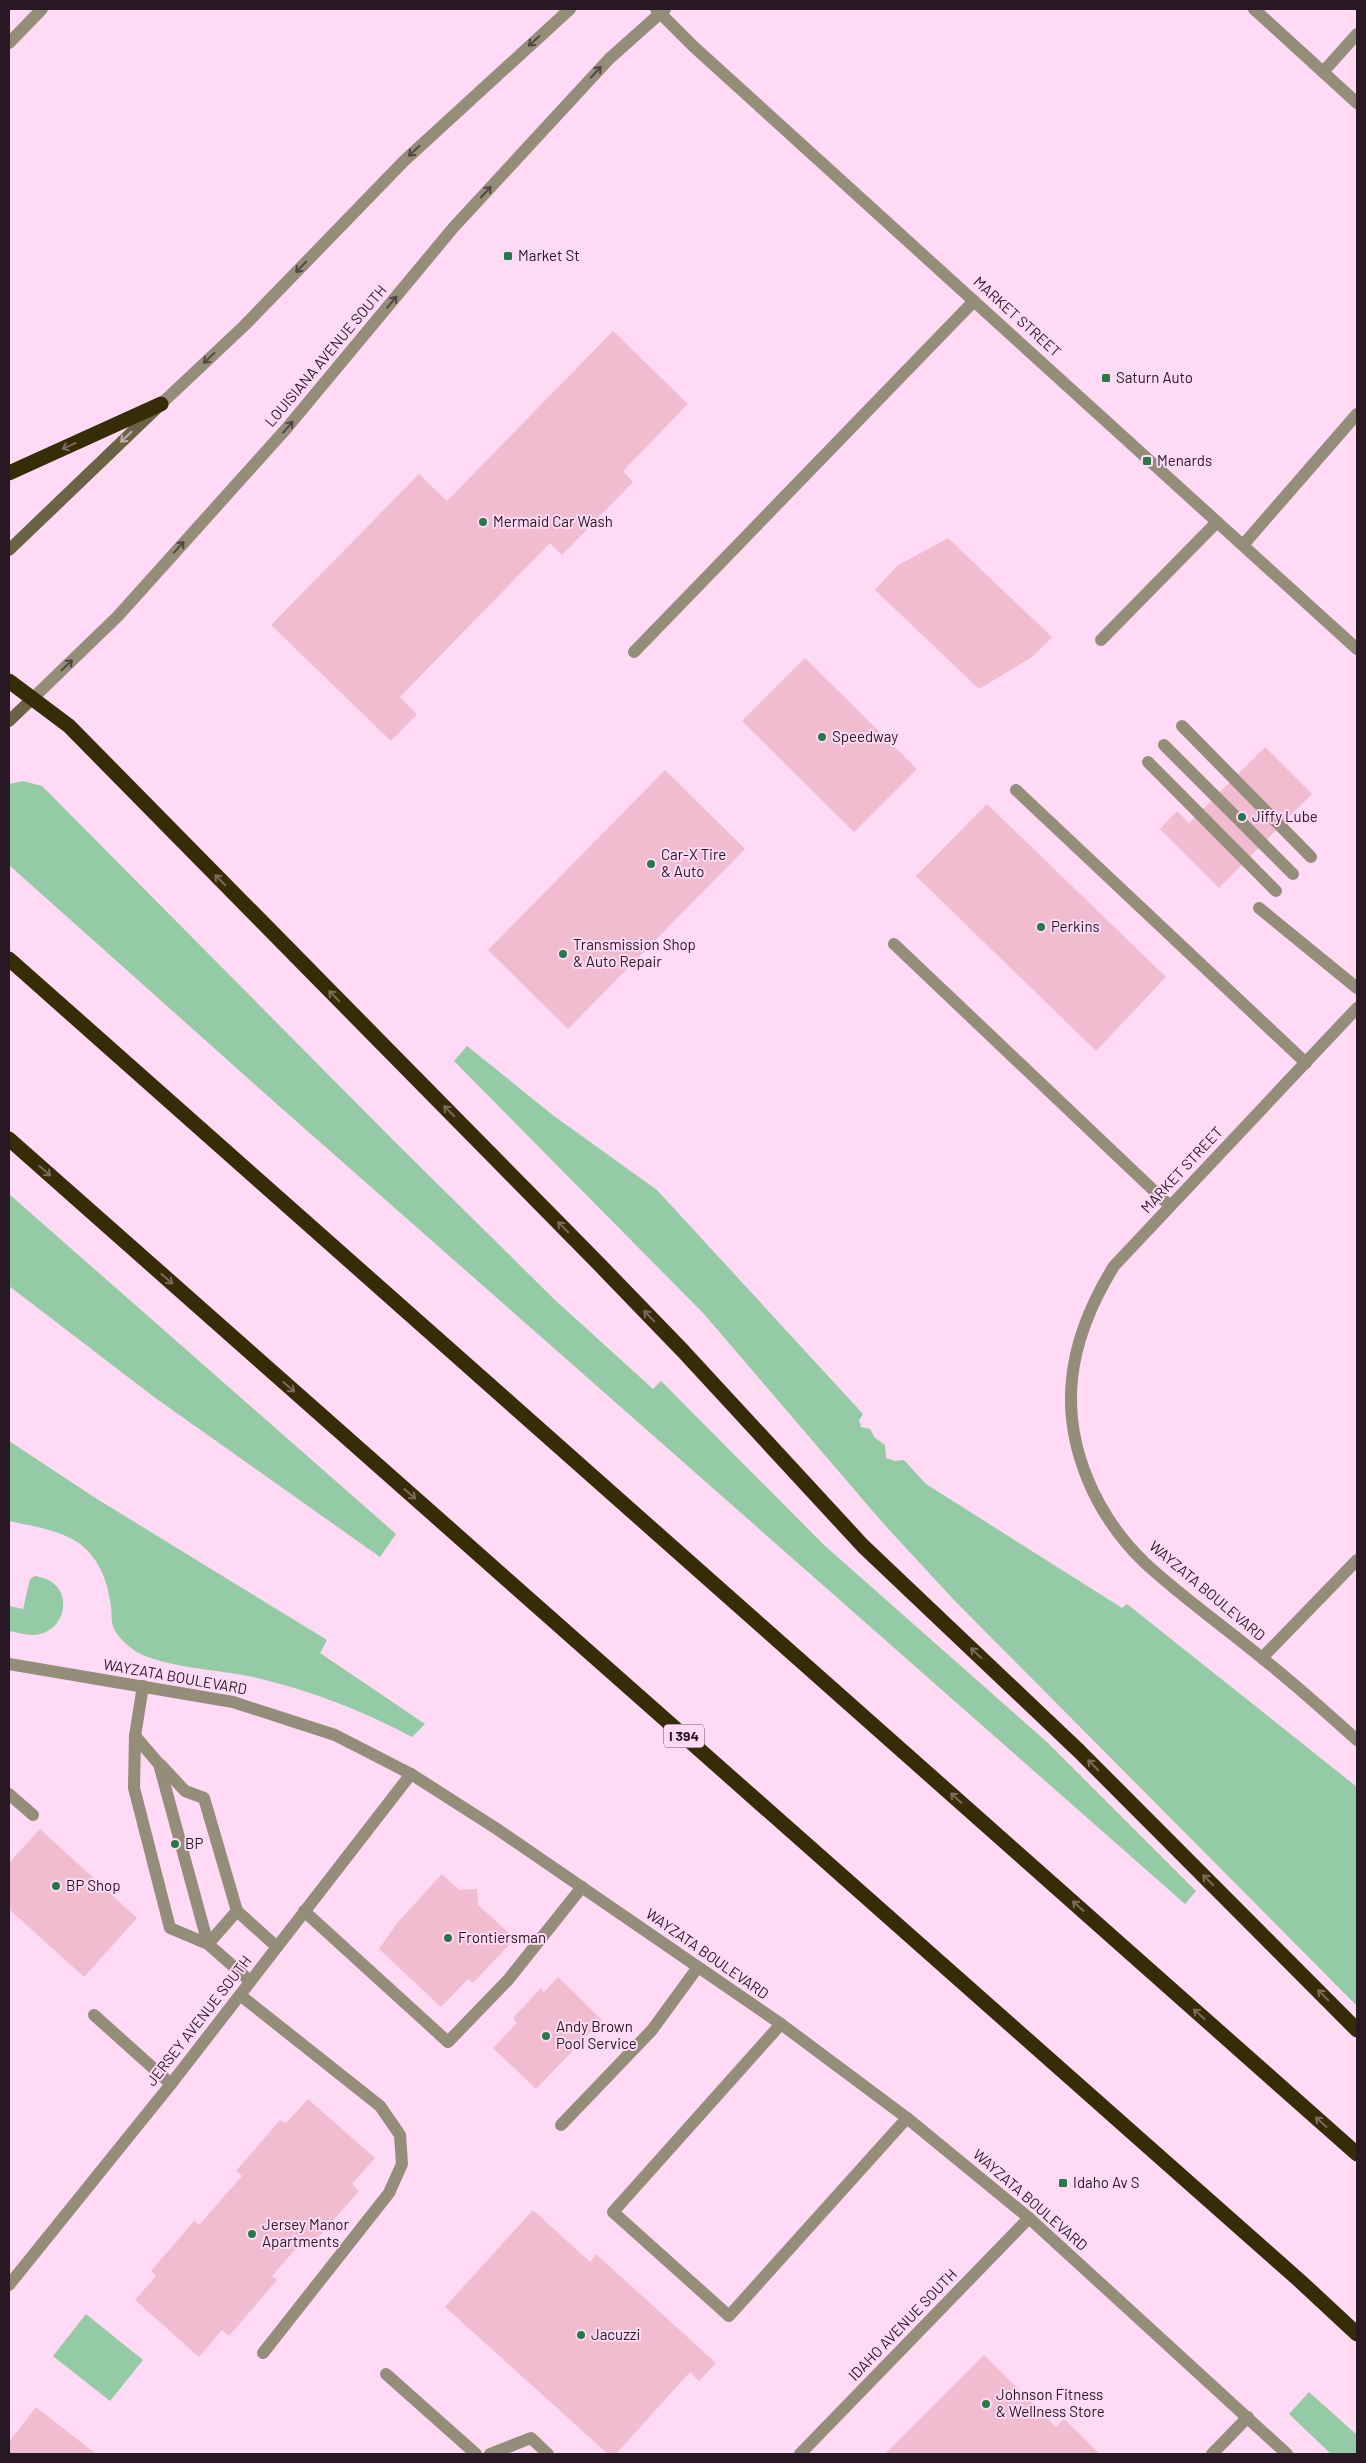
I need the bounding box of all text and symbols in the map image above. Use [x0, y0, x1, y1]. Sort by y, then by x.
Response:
one-way arrow [528, 35, 540, 47]
one-way arrow [591, 66, 602, 79]
one-way arrow [408, 145, 421, 157]
one-way arrow [480, 186, 492, 199]
place label: Market St [518, 246, 580, 264]
marker: Market St [502, 250, 514, 262]
one-way arrow [295, 261, 307, 274]
street label: MARKET STREET [970, 272, 1065, 360]
street label: LOUISIANA AVENUE SOUTH [261, 281, 390, 430]
one-way arrow [386, 295, 398, 308]
one-way arrow [203, 352, 215, 365]
place label: Saturn Auto [1116, 368, 1193, 386]
marker: Saturn Auto [1100, 372, 1112, 384]
one-way arrow [282, 420, 294, 433]
one-way arrow [120, 431, 132, 444]
one-way arrow [62, 441, 77, 451]
place label: Menards [1157, 451, 1212, 469]
marker: Menards [1141, 455, 1153, 467]
place label: Mermaid Car Wash [493, 512, 613, 530]
marker: Mermaid Car Wash [477, 516, 489, 528]
one-way arrow [174, 541, 185, 554]
one-way arrow [61, 659, 74, 671]
place label: Speedway [832, 727, 898, 745]
marker: Speedway [816, 731, 828, 743]
place label: Jiffy Lube [1252, 807, 1318, 825]
marker: Jiffy Lube [1236, 811, 1248, 823]
place label: Car-X Tire & Auto [661, 845, 726, 880]
marker: Car-X Tire & Auto [645, 858, 657, 870]
one-way arrow [214, 874, 226, 886]
place label: Perkins [1051, 917, 1100, 935]
marker: Perkins [1035, 921, 1047, 933]
place label: Transmission Shop & Auto Repair [573, 935, 696, 970]
marker: Transmission Shop & Auto Repair [557, 948, 569, 960]
one-way arrow [329, 990, 341, 1002]
one-way arrow [442, 1105, 455, 1117]
street label: MARKET STREET [1137, 1122, 1226, 1216]
one-way arrow [39, 1165, 52, 1177]
one-way arrow [557, 1221, 569, 1233]
one-way arrow [160, 1273, 173, 1284]
one-way arrow [643, 1310, 655, 1322]
one-way arrow [282, 1381, 295, 1392]
one-way arrow [404, 1488, 417, 1500]
street label: WAYZATA BOULEVARD [1146, 1537, 1269, 1644]
one-way arrow [969, 1647, 982, 1659]
street label: WAYZATA BOULEVARD [102, 1655, 248, 1698]
road number: I 394 [664, 1724, 704, 1748]
one-way arrow [1087, 1759, 1100, 1771]
one-way arrow [949, 1793, 962, 1804]
place label: BP [185, 1834, 203, 1852]
marker: BP [169, 1838, 181, 1850]
one-way arrow [1202, 1874, 1214, 1886]
place label: BP Shop [66, 1876, 120, 1894]
marker: BP Shop [50, 1880, 62, 1892]
one-way arrow [1071, 1900, 1084, 1912]
street label: WAYZATA BOULEVARD [643, 1904, 772, 2002]
place label: Frontiersman [458, 1928, 546, 1946]
marker: Frontiersman [442, 1932, 454, 1944]
street label: JERSEY AVENUE SOUTH [142, 1952, 255, 2089]
one-way arrow [1317, 1989, 1329, 2001]
one-way arrow [1193, 2008, 1206, 2020]
place label: Andy Brown Pool Service [556, 2017, 637, 2052]
marker: Andy Brown Pool Service [540, 2030, 552, 2042]
one-way arrow [1314, 2116, 1327, 2128]
street label: WAYZATA BOULEVARD [970, 2145, 1092, 2254]
place label: Idaho Av S [1073, 2173, 1139, 2191]
marker: Idaho Av S [1057, 2177, 1069, 2189]
place label: Jersey Manor Apartments [262, 2215, 350, 2250]
marker: Jersey Manor Apartments [246, 2228, 258, 2240]
street label: IDAHO AVENUE SOUTH [844, 2265, 960, 2384]
place label: Jacuzzi [591, 2325, 640, 2343]
marker: Jacuzzi [575, 2329, 587, 2341]
place label: Johnson Fitness & Wellness Store [996, 2385, 1105, 2420]
marker: Johnson Fitness & Wellness Store [980, 2398, 992, 2410]

